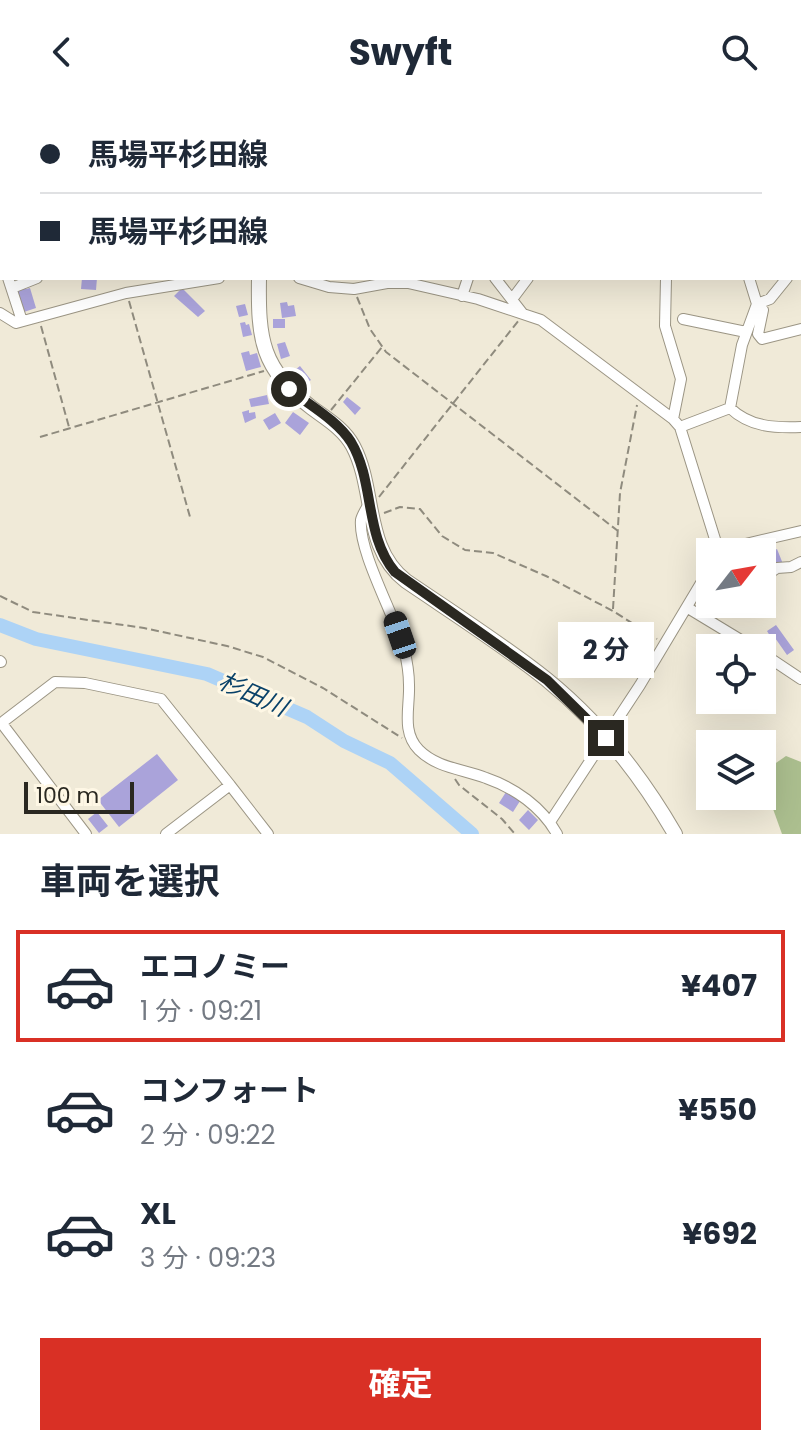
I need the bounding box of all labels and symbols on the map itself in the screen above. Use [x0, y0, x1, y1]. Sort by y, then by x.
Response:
route start [271, 371, 307, 407]
north arrow [696, 538, 776, 618]
car [381, 608, 419, 662]
callout: 2 分 [558, 622, 654, 678]
water label: 杉田川 [213, 664, 295, 725]
route end [588, 720, 624, 756]
scale bar [24, 778, 134, 814]

